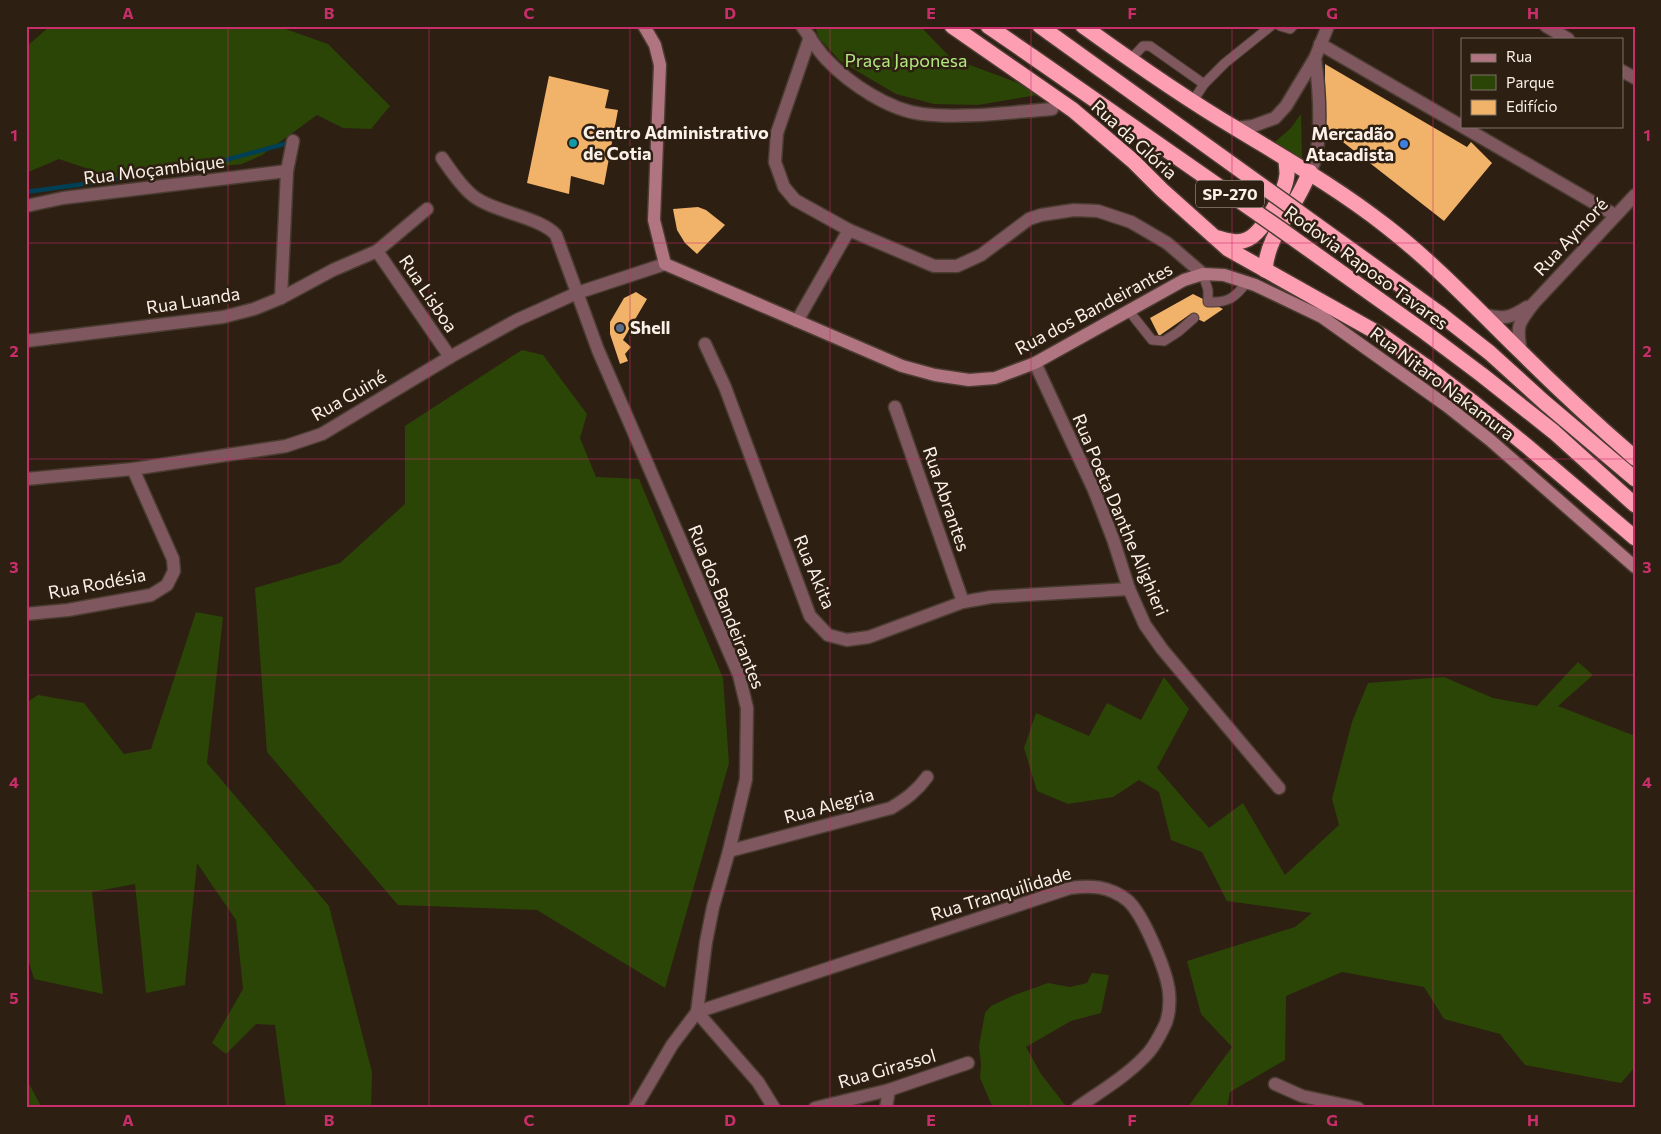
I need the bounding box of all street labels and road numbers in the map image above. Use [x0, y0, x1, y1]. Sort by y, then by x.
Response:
street label: Rua da Glória [1087, 95, 1182, 184]
street label: Rua Moçambique [82, 149, 226, 189]
road number: SP-270 [1196, 180, 1264, 208]
street label: Rua Aymoré [1529, 193, 1612, 280]
street label: Rodovia Raposo Tavares [1280, 200, 1453, 334]
street label: Rua Lisboa [395, 250, 463, 336]
street label: Rua dos Bandeirantes [1011, 257, 1176, 359]
street label: Rua Luanda [144, 282, 241, 318]
street label: Rua Nitaro Nakamura [1366, 322, 1519, 445]
street label: Rua Guiné [307, 365, 390, 425]
street label: Rua Poeta Danthe Alighieri [1068, 410, 1174, 619]
street label: Rua Abrantes [919, 443, 975, 554]
street label: Rua dos Bandeirantes [684, 521, 770, 692]
street label: Rua Akita [789, 531, 840, 612]
street label: Rua Rodésia [46, 563, 148, 603]
street label: Rua Alegria [781, 782, 876, 828]
street label: Rua Tranquilidade [928, 861, 1074, 925]
street label: Rua Girassol [835, 1044, 938, 1093]

